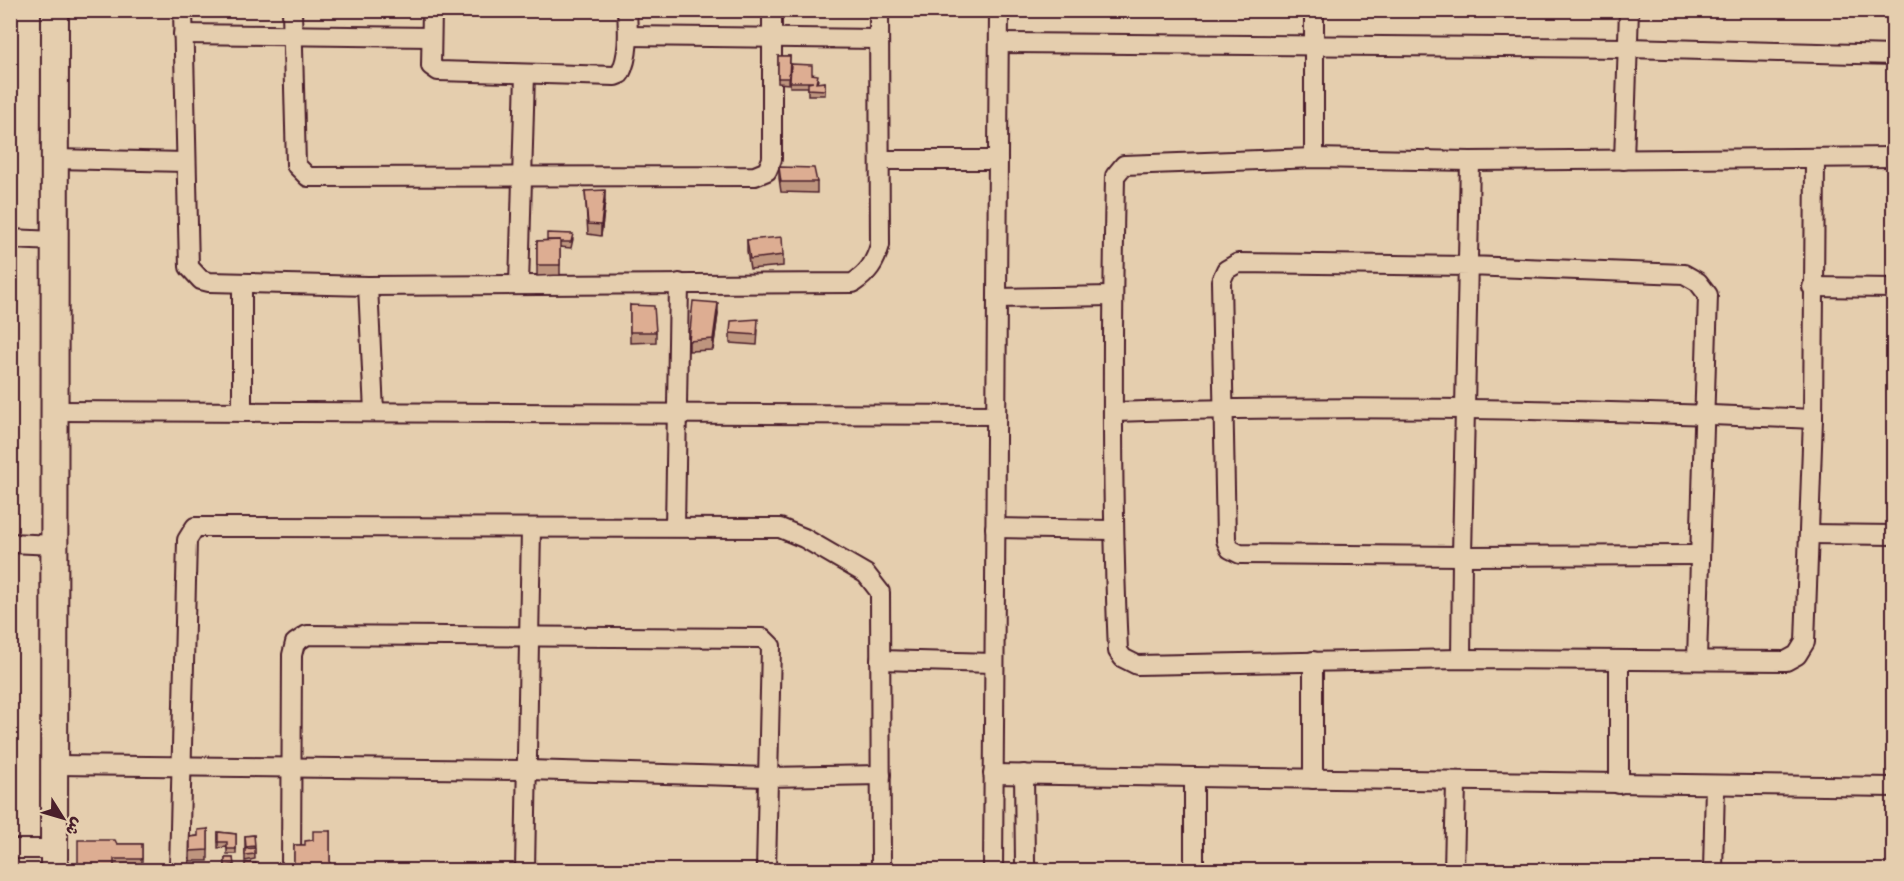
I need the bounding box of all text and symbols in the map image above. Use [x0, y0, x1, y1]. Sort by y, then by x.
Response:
north arrow [33, 788, 93, 848]
text: ش [62, 814, 88, 840]

